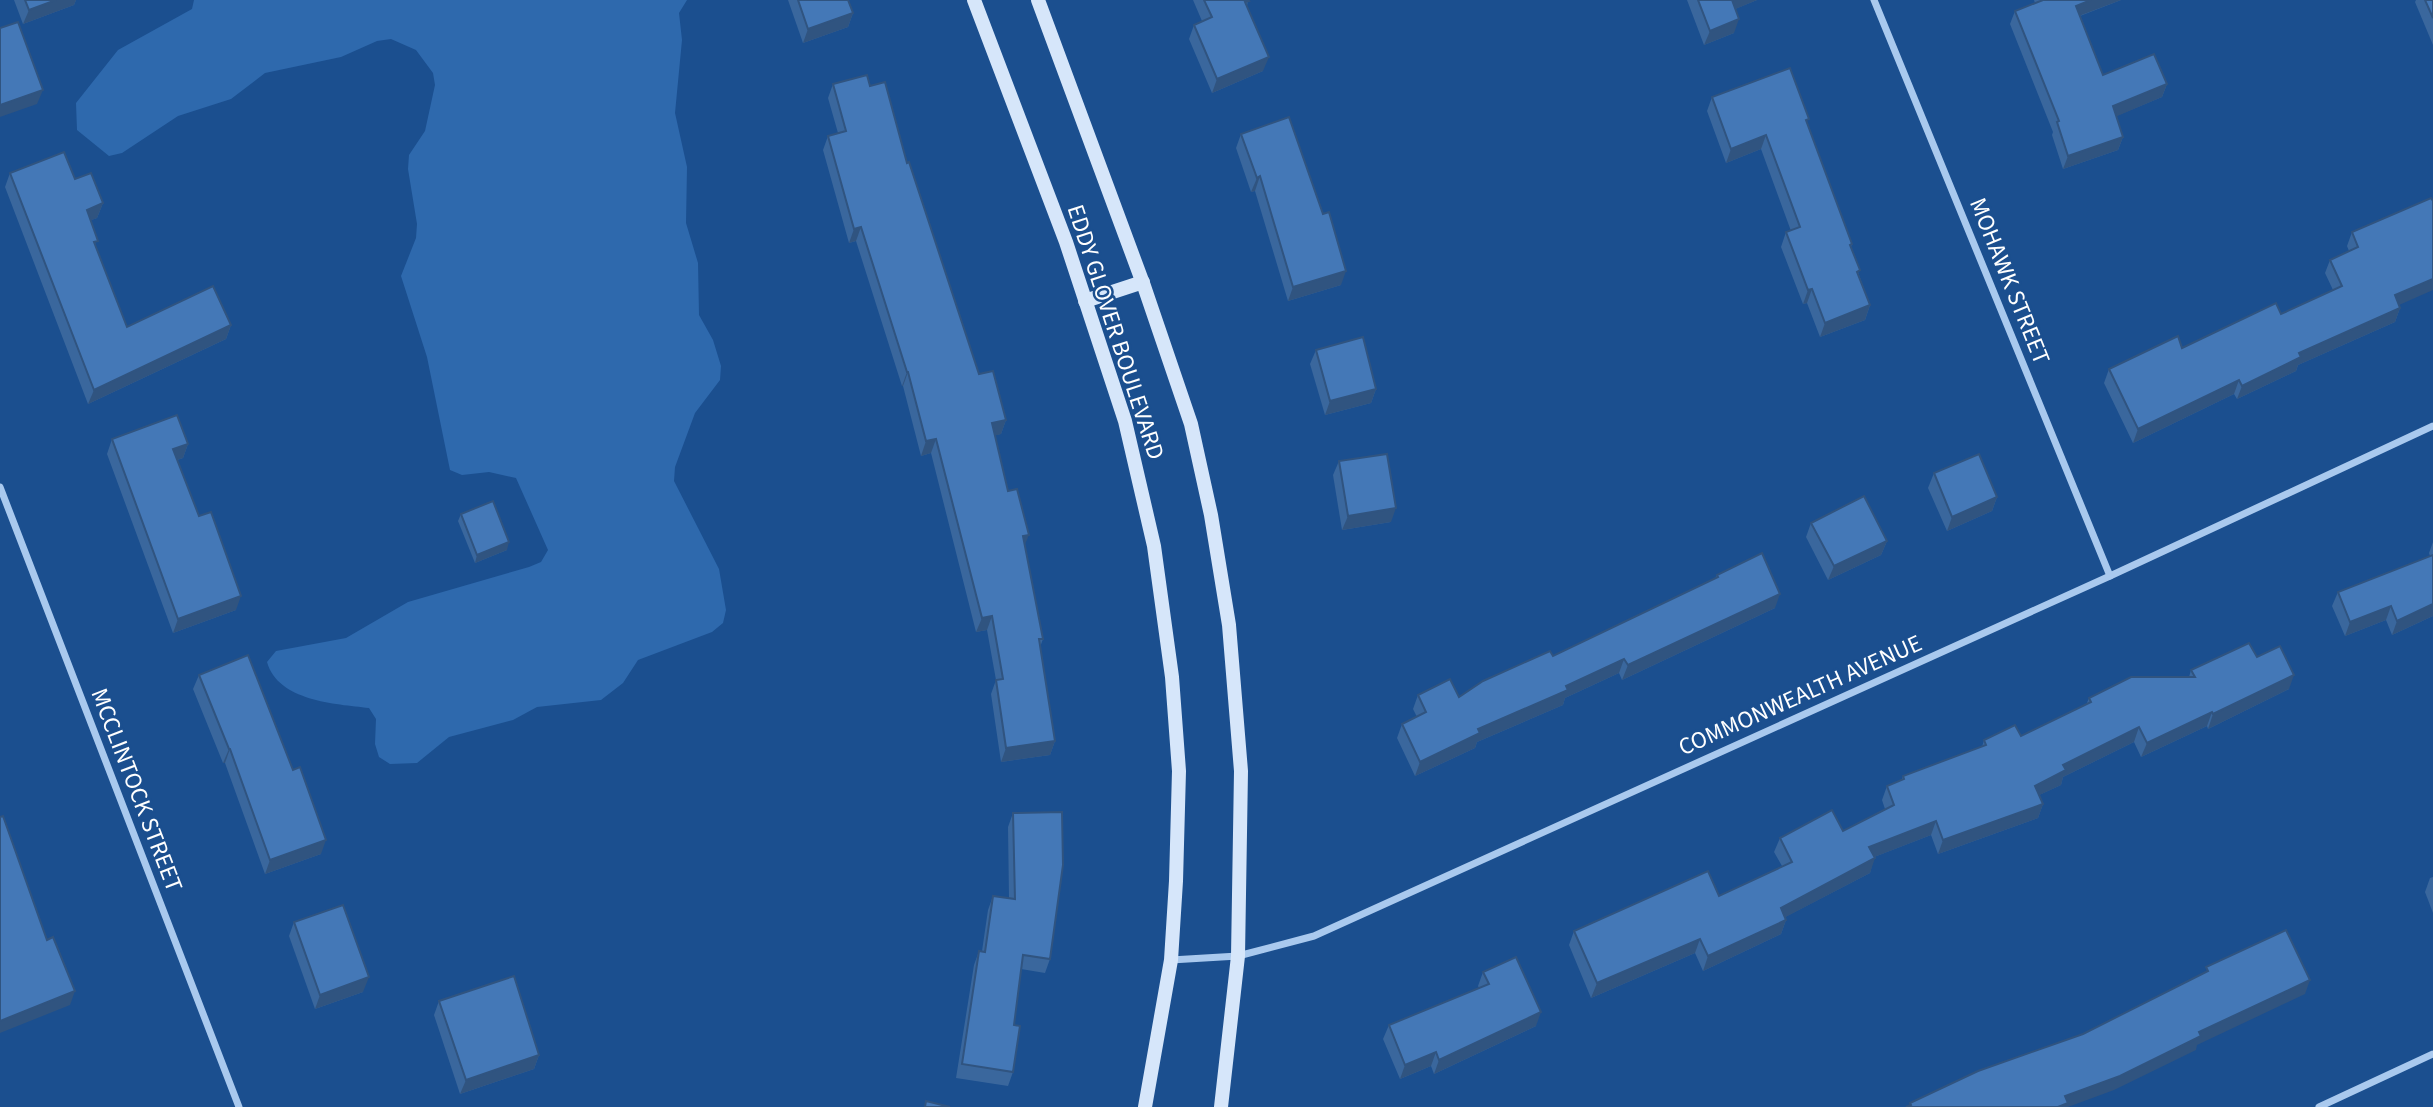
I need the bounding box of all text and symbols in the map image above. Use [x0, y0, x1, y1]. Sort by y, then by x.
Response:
street label: MOHAWK STREET [1960, 193, 2059, 370]
street label: EDDY GLOVER BOULEVARD [1058, 200, 1173, 464]
street label: COMMONWEALTH AVENUE [1673, 626, 1928, 765]
street label: MCCLINTOCK STREET [82, 683, 192, 897]

